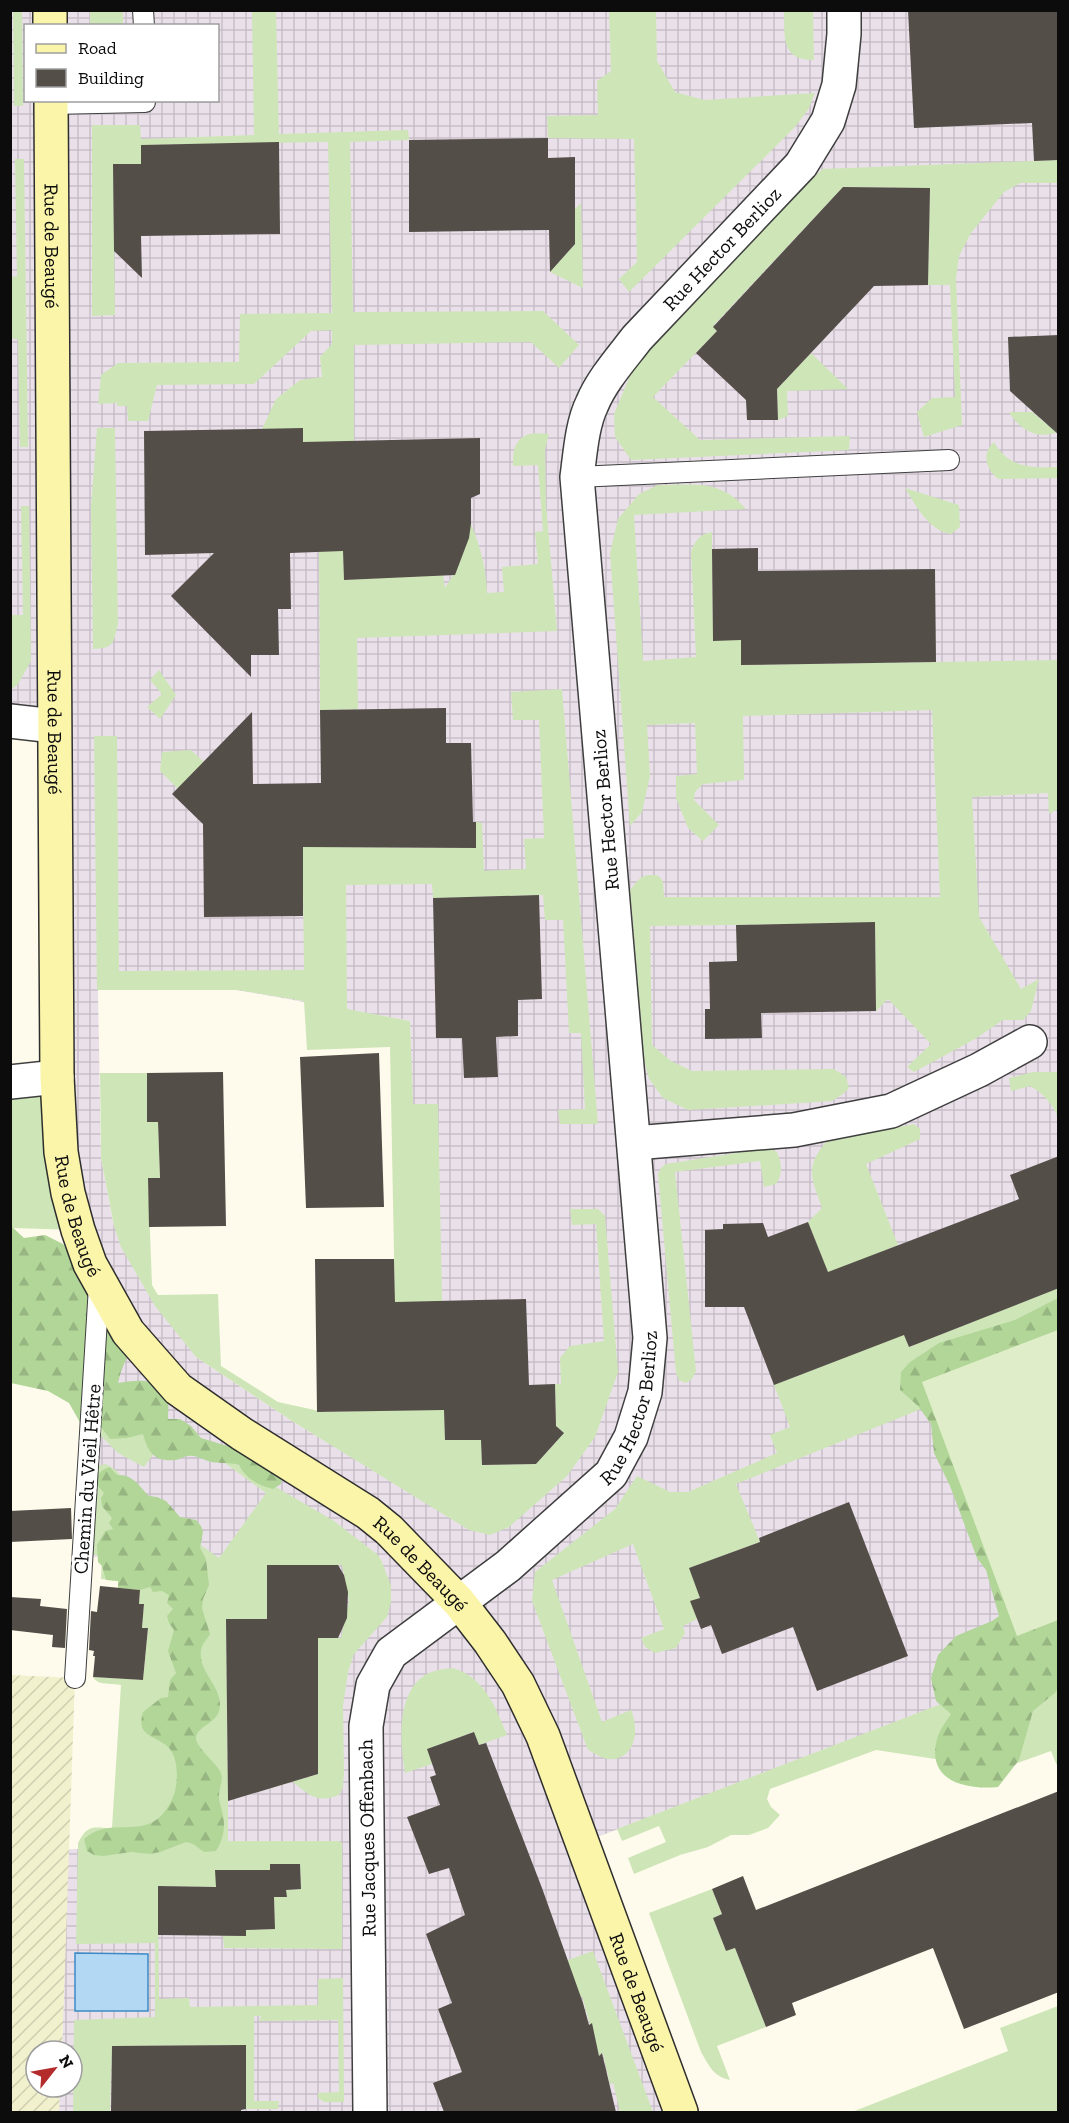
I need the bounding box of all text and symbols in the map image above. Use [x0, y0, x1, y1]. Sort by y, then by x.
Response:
legend [24, 24, 219, 102]
text: Road [78, 37, 117, 59]
text: Building [78, 67, 144, 89]
street label: Rue Hector Berlioz [658, 182, 786, 315]
street label: Rue de Beaugé [40, 183, 64, 309]
street label: Rue de Beaugé [42, 669, 67, 795]
street label: Rue Hector Berlioz [586, 729, 624, 891]
street label: Rue de Beaugé [50, 1153, 107, 1281]
street label: Rue Hector Berlioz [595, 1330, 662, 1490]
street label: Chemin du Vieil Hêtre [68, 1383, 106, 1575]
street label: Rue de Beaugé [369, 1510, 474, 1616]
street label: Rue Jacques Offenbach [353, 1738, 381, 1937]
street label: Rue de Beaugé [604, 1929, 670, 2055]
north arrow [24, 2039, 84, 2099]
text: N [55, 2051, 78, 2072]

